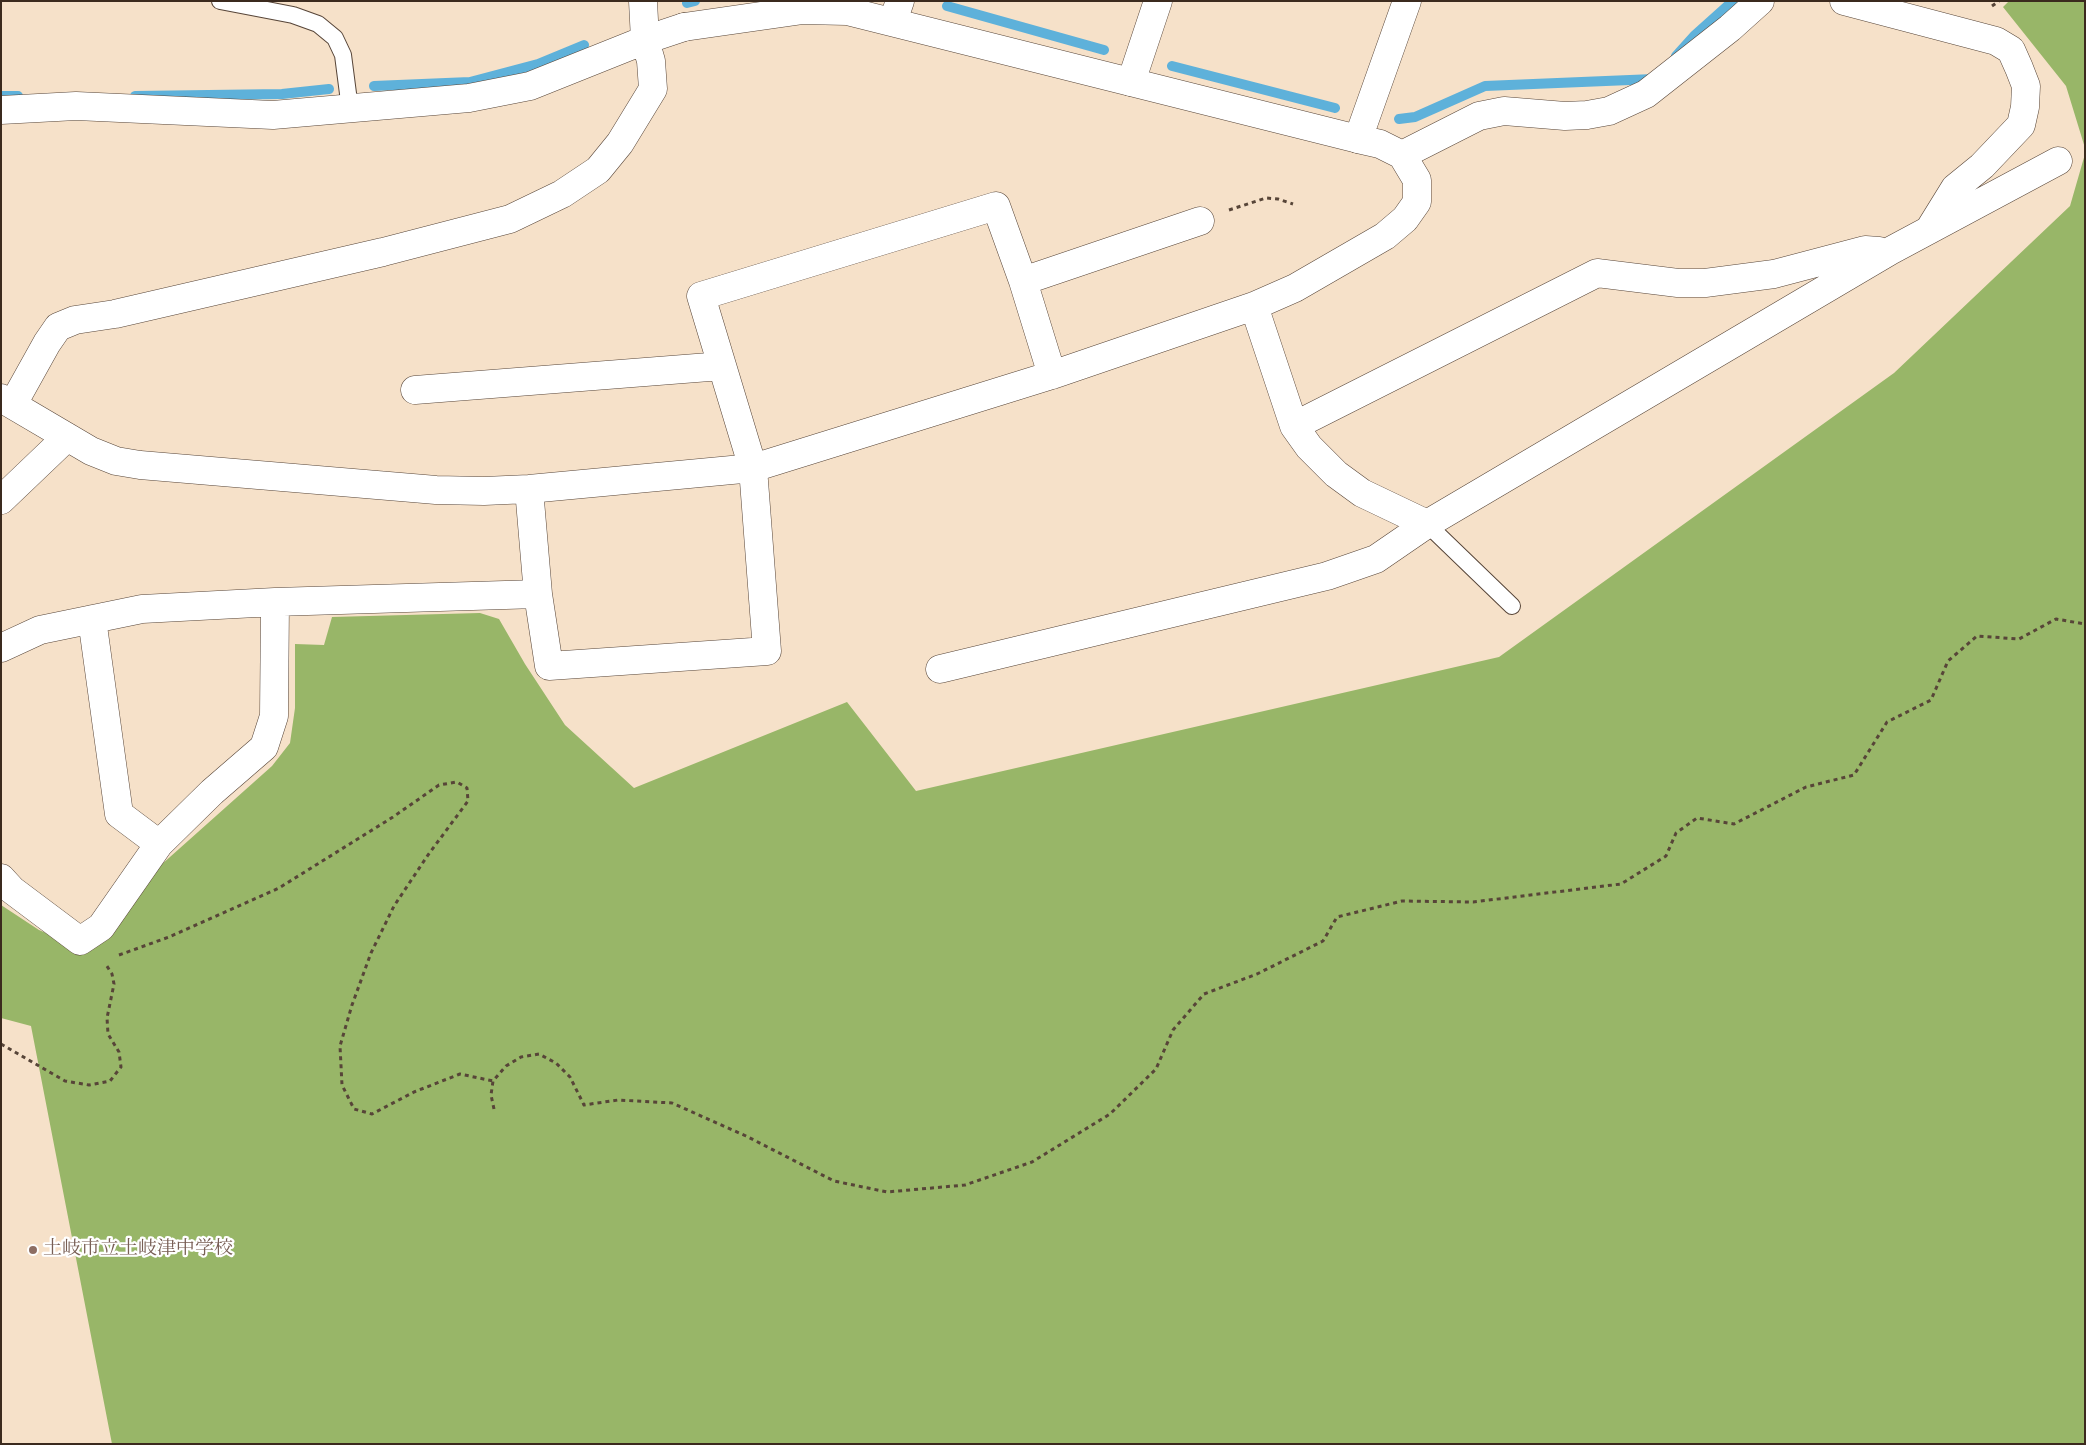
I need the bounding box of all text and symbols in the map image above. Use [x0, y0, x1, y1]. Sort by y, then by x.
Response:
place label: 土岐市立土岐津中学校 [43, 1239, 233, 1261]
marker: 土岐市立土岐津中学校 [27, 1244, 39, 1256]

